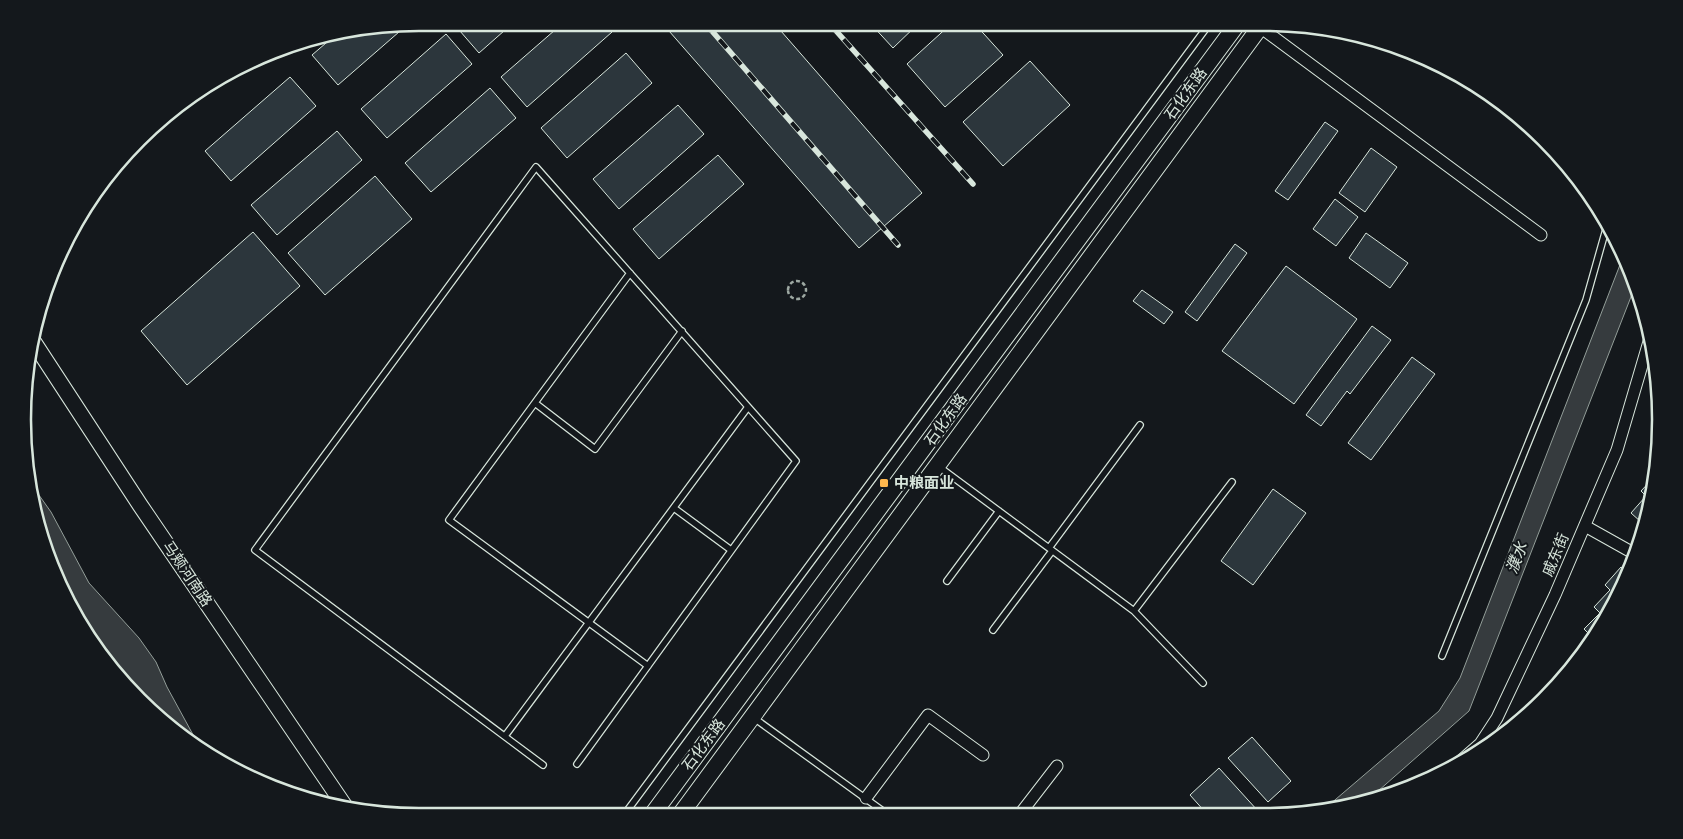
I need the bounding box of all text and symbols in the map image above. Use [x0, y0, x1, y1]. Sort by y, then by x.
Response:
street label: 石化东路 [1161, 64, 1210, 123]
street label: 石化东路 [921, 390, 970, 449]
place label: 中粮面业 [894, 474, 954, 491]
marker: 中粮面业 [878, 477, 890, 489]
street label: 戚东街 [1538, 531, 1572, 579]
street label: 马颊河南路 [160, 538, 215, 609]
water label: 濮水 [1503, 539, 1531, 576]
street label: 石化东路 [678, 715, 728, 773]

